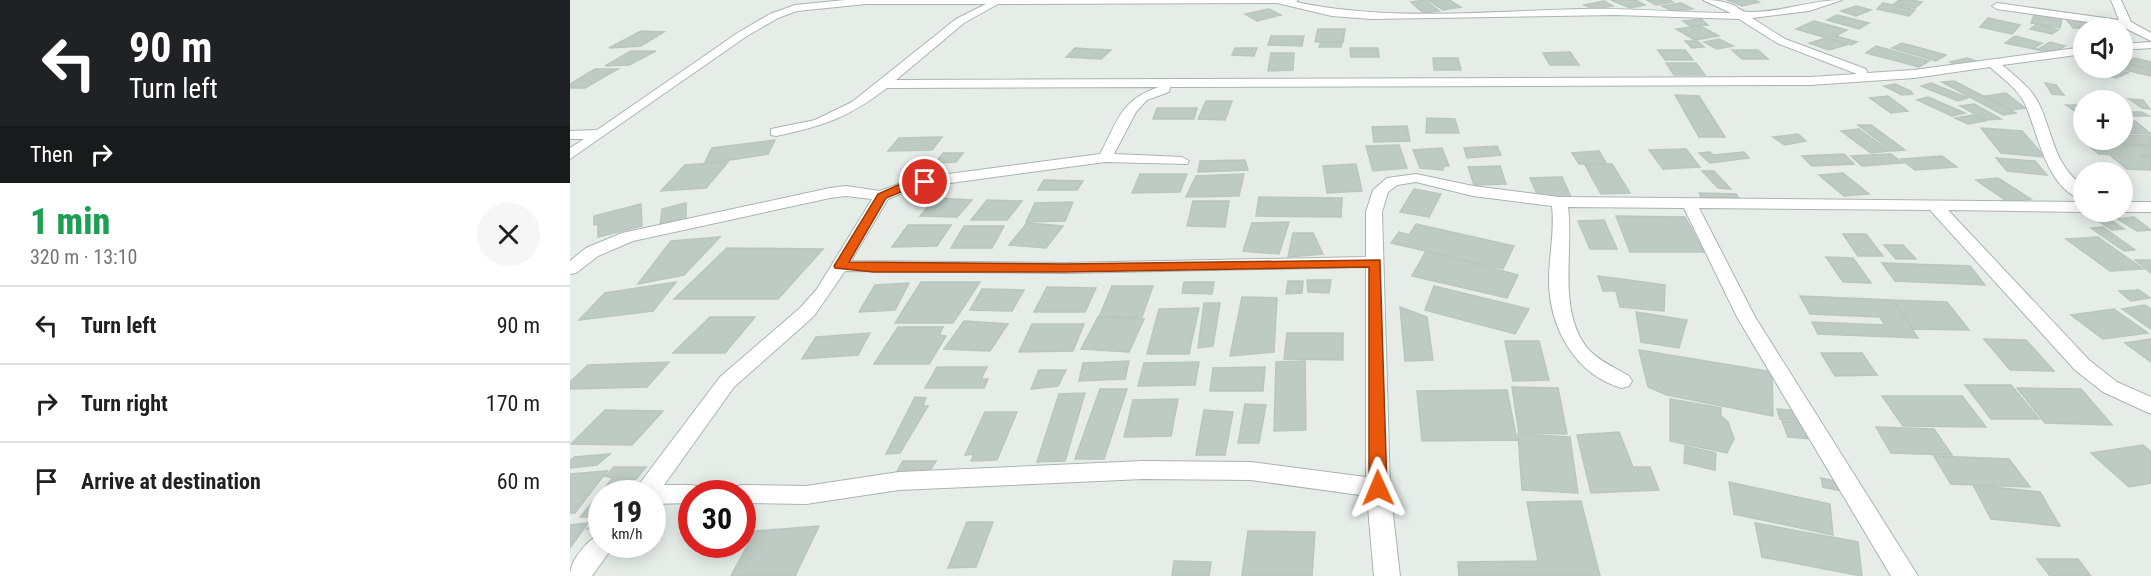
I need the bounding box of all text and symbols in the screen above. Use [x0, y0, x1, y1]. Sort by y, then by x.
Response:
map controls [2073, 18, 2133, 222]
button: sound [2073, 18, 2133, 78]
text: 90 m [129, 23, 212, 72]
icon: left [30, 24, 108, 102]
text: Turn left [129, 73, 218, 105]
button: + [2073, 90, 2133, 150]
icon: right [85, 138, 118, 171]
text: Then [30, 142, 73, 167]
pin [899, 156, 950, 207]
button: − [2073, 162, 2133, 222]
icon: arrive [908, 165, 941, 198]
text: 1 min [30, 201, 110, 243]
button: close [477, 203, 540, 266]
text: 320 m · 13:10 [30, 245, 137, 269]
icon: left [30, 309, 63, 342]
text: Turn left [81, 313, 156, 338]
text: 90 m [497, 313, 540, 338]
icon: right [30, 387, 63, 420]
text: Turn right [81, 391, 168, 416]
text: 170 m [486, 391, 540, 416]
position arrow [1346, 456, 1410, 520]
icon: arrive [30, 465, 63, 498]
text: Arrive at destination [81, 469, 261, 494]
text: 60 m [497, 469, 540, 494]
speed limit sign: 30 [678, 480, 756, 558]
text: 19 [612, 494, 642, 529]
text: km/h [612, 525, 642, 543]

